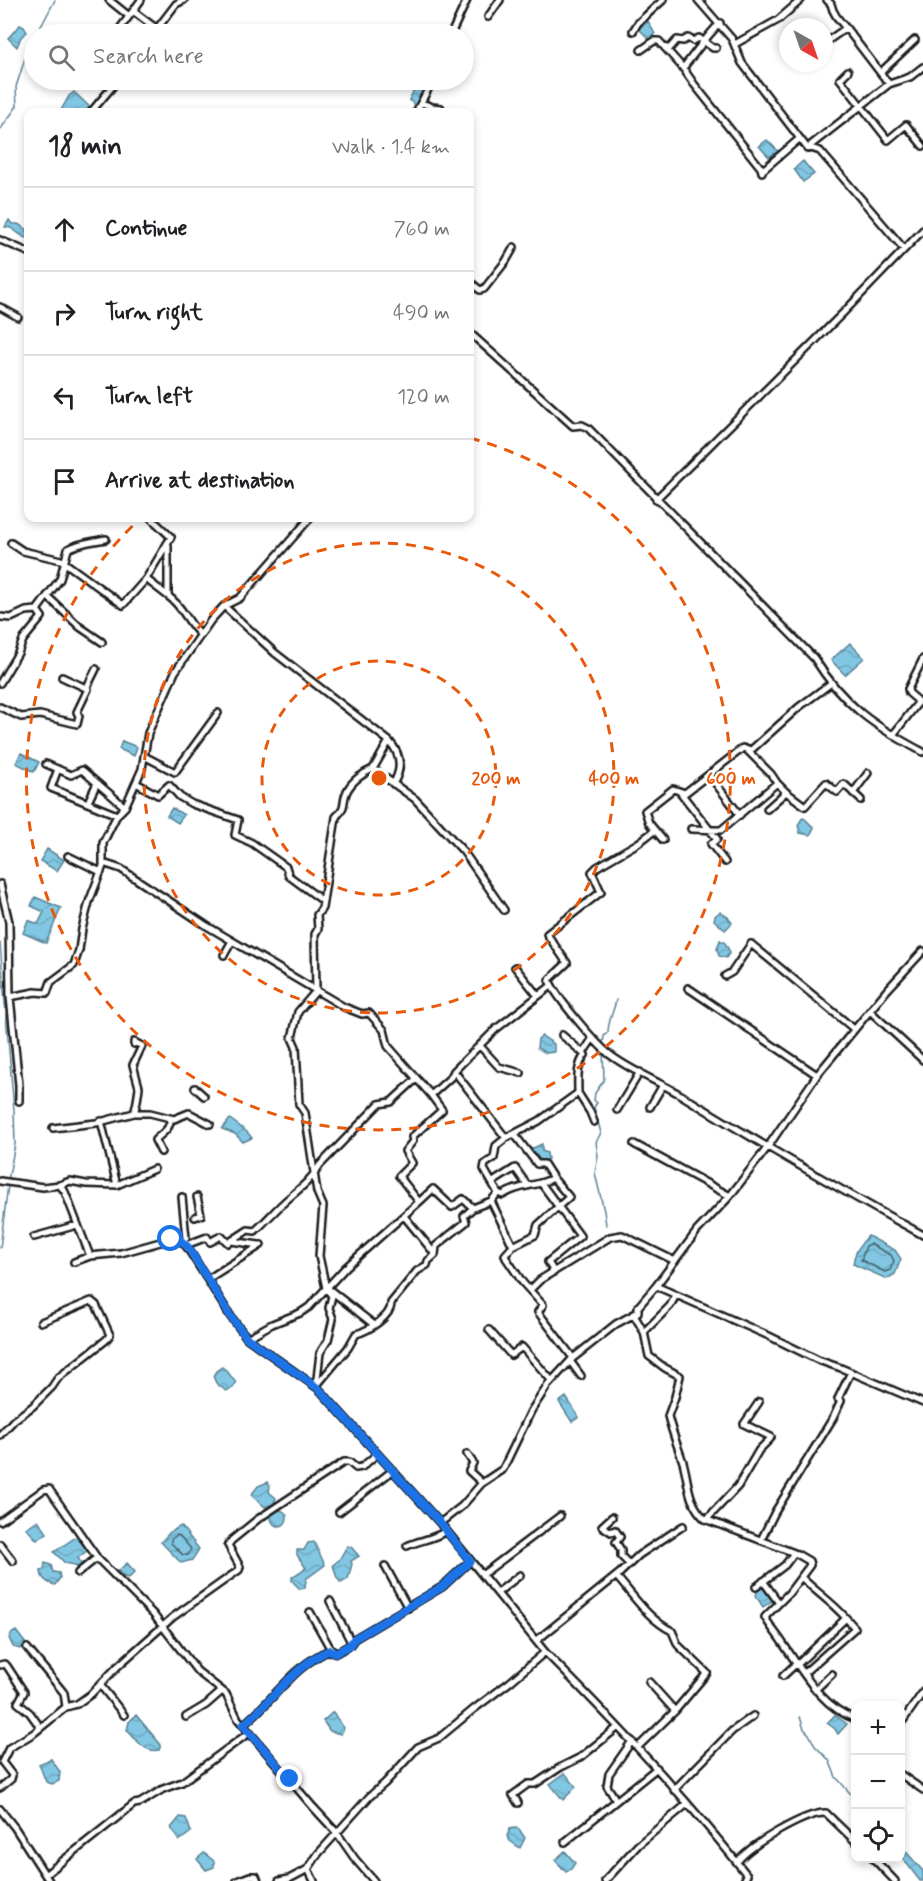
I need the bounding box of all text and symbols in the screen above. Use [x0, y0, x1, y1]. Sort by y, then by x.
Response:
north arrow [779, 18, 833, 72]
search box [24, 24, 474, 90]
icon: search [45, 41, 78, 74]
text: Search here [93, 43, 204, 71]
text: 18 min [48, 130, 122, 164]
text: Walk · 1.4 km [332, 134, 450, 161]
icon: ahead [48, 213, 81, 246]
text: Continue [105, 215, 187, 243]
text: 760 m [393, 216, 450, 243]
icon: right [48, 297, 81, 330]
text: Turn right [105, 299, 203, 327]
text: 490 m [393, 300, 450, 327]
icon: left [48, 381, 81, 414]
text: Turn left [105, 383, 193, 411]
text: 120 m [397, 384, 450, 411]
icon: arrive [48, 465, 81, 498]
text: Arrive at destination [105, 467, 295, 495]
text: 200 m [471, 767, 521, 791]
text: 400 m [589, 767, 639, 791]
text: 600 m [706, 767, 756, 791]
centre of rings [369, 768, 389, 788]
route start [157, 1225, 183, 1251]
map controls [851, 1701, 905, 1863]
button: + [851, 1701, 905, 1755]
button: − [851, 1755, 905, 1809]
route end [276, 1765, 302, 1791]
button: locate [851, 1809, 905, 1863]

